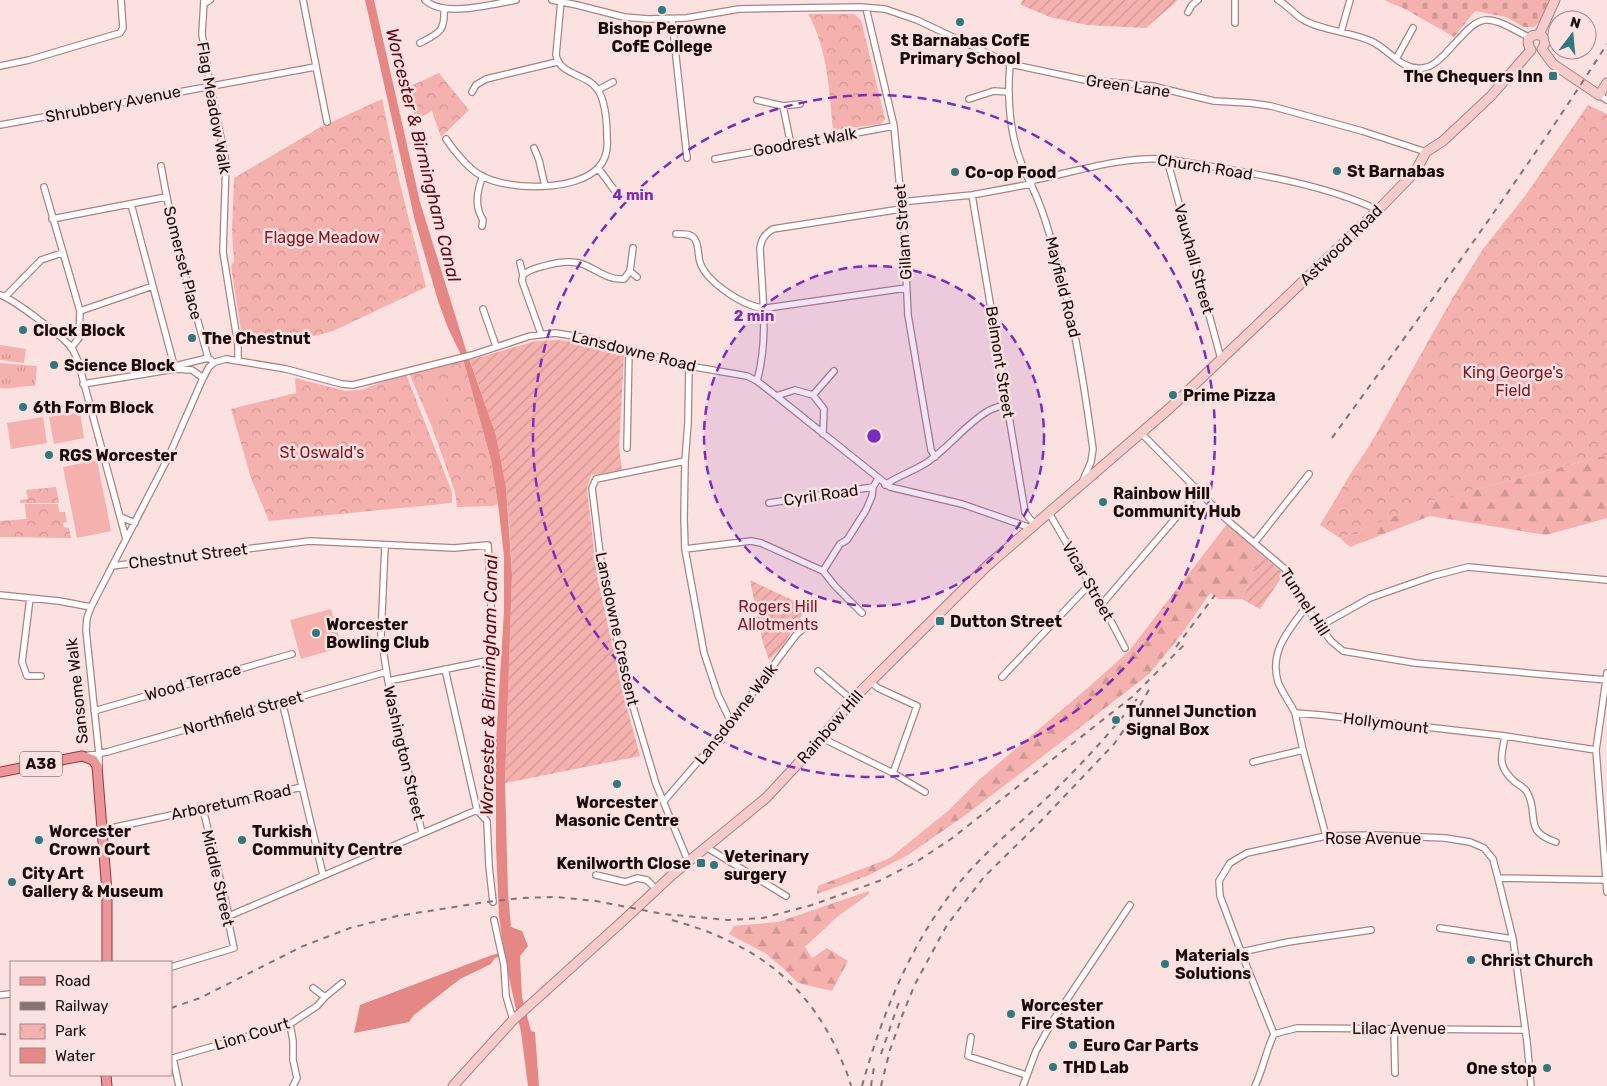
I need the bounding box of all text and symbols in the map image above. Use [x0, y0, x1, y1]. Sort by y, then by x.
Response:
marker: Bishop Perowne CofE College [656, 4, 668, 16]
north arrow [1547, 10, 1597, 60]
text: N [1568, 13, 1583, 33]
marker: St Barnabas CofE Primary School [954, 16, 966, 28]
place label: Bishop Perowne CofE College [598, 19, 726, 56]
water label: Worcester & Birmingham Canal [381, 26, 465, 285]
place label: St Barnabas CofE Primary School [890, 31, 1030, 68]
street label: Flag Meadow Walk [193, 40, 235, 176]
place label: The Chequers Inn [1404, 67, 1543, 86]
marker: The Chequers Inn [1547, 70, 1559, 82]
street label: Green Lane [1085, 71, 1171, 101]
street label: Shrubbery Avenue [44, 82, 182, 126]
street label: Goodrest Walk [752, 123, 859, 160]
street label: Church Road [1156, 150, 1254, 184]
place label: St Barnabas [1347, 162, 1445, 181]
place label: Co-op Food [965, 163, 1056, 182]
marker: St Barnabas [1331, 165, 1343, 177]
marker: Co-op Food [949, 166, 961, 178]
street label: Gillam Street [890, 184, 916, 280]
text: 4 min [612, 186, 654, 204]
street label: Astwood Road [1296, 201, 1386, 289]
street label: Vauxhall Street [1170, 202, 1218, 316]
street label: Somerset Place [160, 204, 206, 322]
park label: Flagge Meadow [264, 228, 380, 247]
street label: Mayfield Road [1041, 235, 1085, 339]
street label: Belmont Street [982, 305, 1018, 419]
text: 2 min [734, 307, 774, 325]
place label: Clock Block [33, 321, 126, 340]
marker: Clock Block [17, 324, 29, 336]
street label: Lansdowne Road [570, 326, 698, 376]
place label: The Chestnut [202, 329, 311, 348]
marker: The Chestnut [186, 332, 198, 344]
place label: Science Block [64, 356, 176, 375]
marker: Science Block [48, 359, 60, 371]
park label: King George's Field [1463, 363, 1563, 400]
place label: Prime Pizza [1183, 386, 1276, 405]
marker: Prime Pizza [1167, 389, 1179, 401]
place label: 6th Form Block [33, 398, 155, 417]
marker: 6th Form Block [17, 401, 29, 413]
centre of rings [865, 427, 883, 445]
park label: St Oswald's [279, 443, 365, 462]
place label: RGS Worcester [59, 446, 178, 465]
marker: RGS Worcester [43, 449, 55, 461]
street label: Cyril Road [782, 480, 860, 510]
place label: Rainbow Hill Community Hub [1113, 484, 1241, 521]
marker: Rainbow Hill Community Hub [1097, 496, 1109, 508]
street label: Vicar Street [1058, 538, 1118, 624]
street label: Chestnut Street [128, 539, 248, 573]
street label: Lansdowne Crescent [591, 550, 643, 708]
water label: Worcester & Birmingham Canal [476, 554, 502, 816]
street label: Tunnel Hill [1276, 565, 1334, 639]
park label: Rogers Hill Allotments [737, 597, 819, 634]
place label: Dutton Street [950, 612, 1062, 631]
place label: Worcester Bowling Club [326, 615, 429, 652]
marker: Dutton Street [934, 615, 946, 627]
marker: Worcester Bowling Club [310, 627, 322, 639]
street label: Sansome Walk [62, 637, 92, 745]
street label: Wood Terrace [143, 659, 243, 705]
street label: Lansdowne Walk [691, 659, 782, 768]
street label: Washington Street [379, 684, 429, 822]
street label: Rainbow Hill [793, 686, 867, 768]
street label: Northfield Street [181, 687, 305, 739]
place label: Tunnel Junction Signal Box [1126, 702, 1256, 739]
street label: Hollymount [1342, 708, 1430, 738]
marker: Tunnel Junction Signal Box [1110, 714, 1122, 726]
road number: A38 [20, 752, 62, 776]
marker: Worcester Masonic Centre [611, 778, 623, 790]
street label: Arboretum Road [169, 780, 293, 824]
place label: Worcester Masonic Centre [555, 793, 679, 830]
place label: Worcester Crown Court [49, 822, 151, 859]
place label: Turkish Community Centre [252, 822, 403, 859]
street label: Middle Street [198, 828, 238, 928]
street label: Rose Avenue [1325, 829, 1421, 848]
marker: Worcester Crown Court [33, 834, 45, 846]
marker: Turkish Community Centre [236, 834, 248, 846]
place label: Veterinary surgery [724, 847, 810, 884]
place label: Kenilworth Close [556, 854, 691, 873]
marker: Kenilworth Close [695, 857, 707, 869]
marker: Veterinary surgery [708, 859, 720, 871]
place label: City Art Gallery & Museum [22, 864, 164, 901]
marker: City Art Gallery & Museum [6, 876, 18, 888]
place label: Materials Solutions [1175, 946, 1251, 983]
place label: Christ Church [1481, 951, 1593, 970]
marker: Christ Church [1465, 954, 1477, 966]
marker: Materials Solutions [1159, 958, 1171, 970]
legend [10, 961, 172, 1076]
text: Road [55, 972, 91, 990]
place label: Worcester Fire Station [1021, 996, 1115, 1033]
text: Railway [55, 997, 109, 1015]
marker: Worcester Fire Station [1005, 1008, 1017, 1020]
street label: Lion Court [212, 1014, 292, 1054]
street label: Lilac Avenue [1352, 1019, 1446, 1038]
text: Park [55, 1022, 86, 1040]
place label: Euro Car Parts [1083, 1036, 1199, 1055]
marker: Euro Car Parts [1067, 1039, 1079, 1051]
text: Water [55, 1047, 95, 1065]
place label: THD Lab [1063, 1058, 1129, 1077]
place label: One stop [1466, 1059, 1537, 1078]
marker: THD Lab [1047, 1061, 1059, 1073]
marker: One stop [1541, 1062, 1553, 1074]

